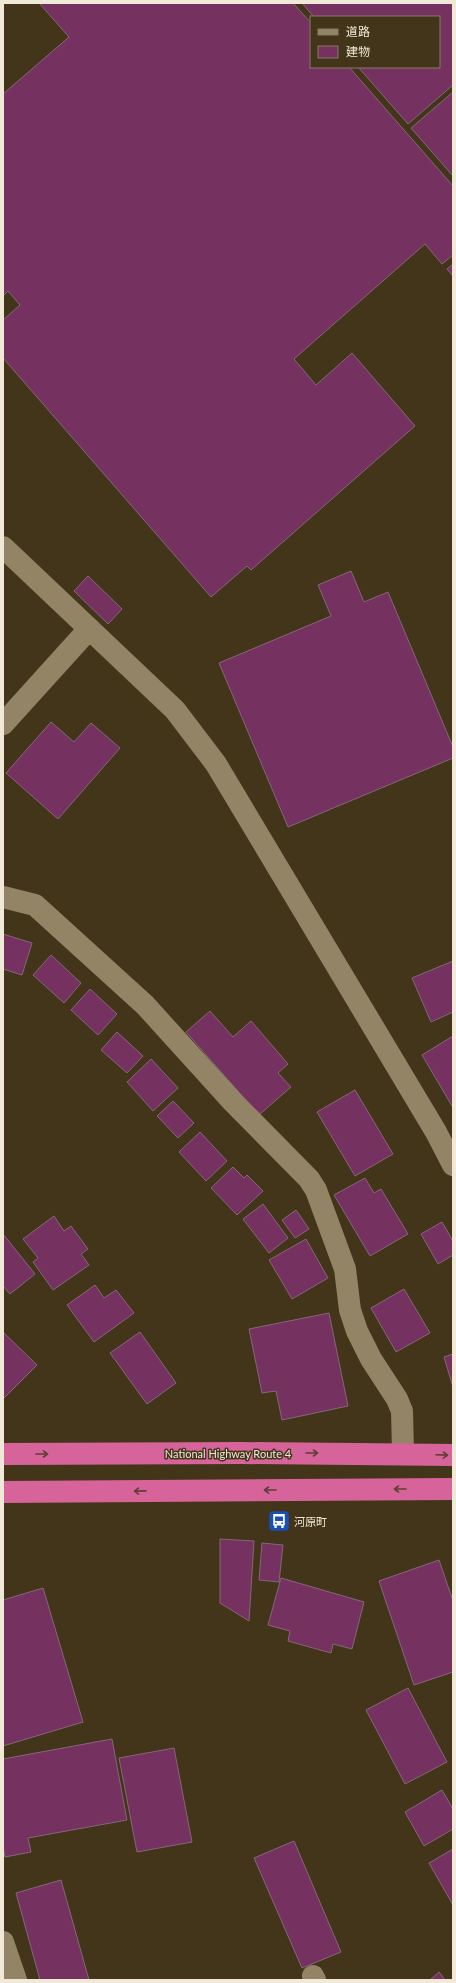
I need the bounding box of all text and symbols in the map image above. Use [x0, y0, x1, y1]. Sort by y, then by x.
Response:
legend [310, 16, 440, 68]
text: 道路 [346, 24, 370, 39]
text: 建物 [346, 44, 370, 59]
street label: National Highway Route 4 [165, 1447, 292, 1460]
one-way arrow [305, 1449, 318, 1457]
one-way arrow [35, 1450, 48, 1458]
one-way arrow [435, 1451, 448, 1459]
one-way arrow [394, 1485, 407, 1493]
one-way arrow [264, 1486, 277, 1494]
one-way arrow [134, 1487, 147, 1495]
bus stop icon: 河原町 [266, 1508, 292, 1534]
place label: 河原町 [294, 1515, 327, 1528]

